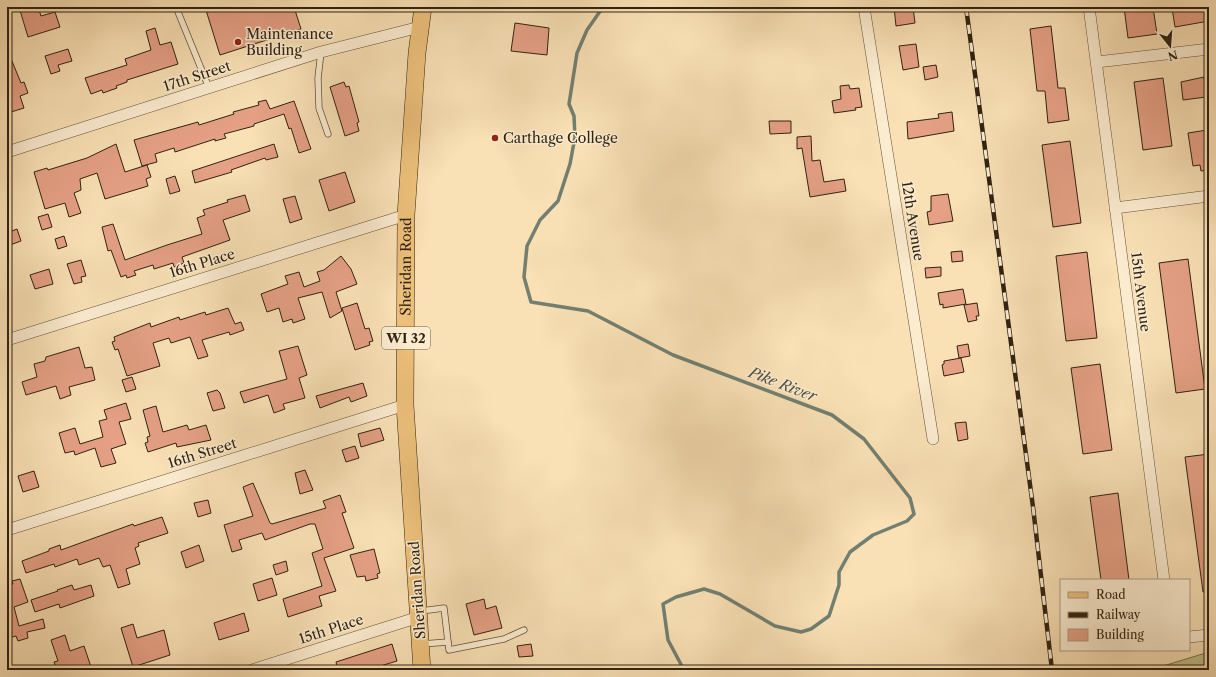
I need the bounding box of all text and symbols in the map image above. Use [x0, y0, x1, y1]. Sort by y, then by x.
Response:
place label: Maintenance Building [246, 25, 333, 59]
north arrow [1150, 26, 1190, 66]
marker: Maintenance Building [233, 37, 243, 47]
text: N [1166, 47, 1180, 64]
street label: 17th Street [161, 57, 233, 95]
place label: Carthage College [503, 129, 618, 147]
marker: Carthage College [490, 133, 500, 143]
street label: 12th Avenue [898, 180, 928, 262]
street label: Sheridan Road [396, 217, 415, 316]
street label: 16th Place [167, 244, 237, 281]
street label: 15th Avenue [1127, 251, 1155, 333]
road number: WI 32 [382, 327, 430, 349]
water label: Pike River [745, 362, 821, 406]
street label: 16th Street [165, 434, 239, 472]
street label: Sheridan Road [405, 540, 429, 640]
legend [1060, 579, 1190, 651]
text: Road [1096, 587, 1126, 602]
text: Railway [1096, 607, 1141, 622]
street label: 15th Place [296, 610, 366, 648]
text: Building [1096, 627, 1144, 642]

